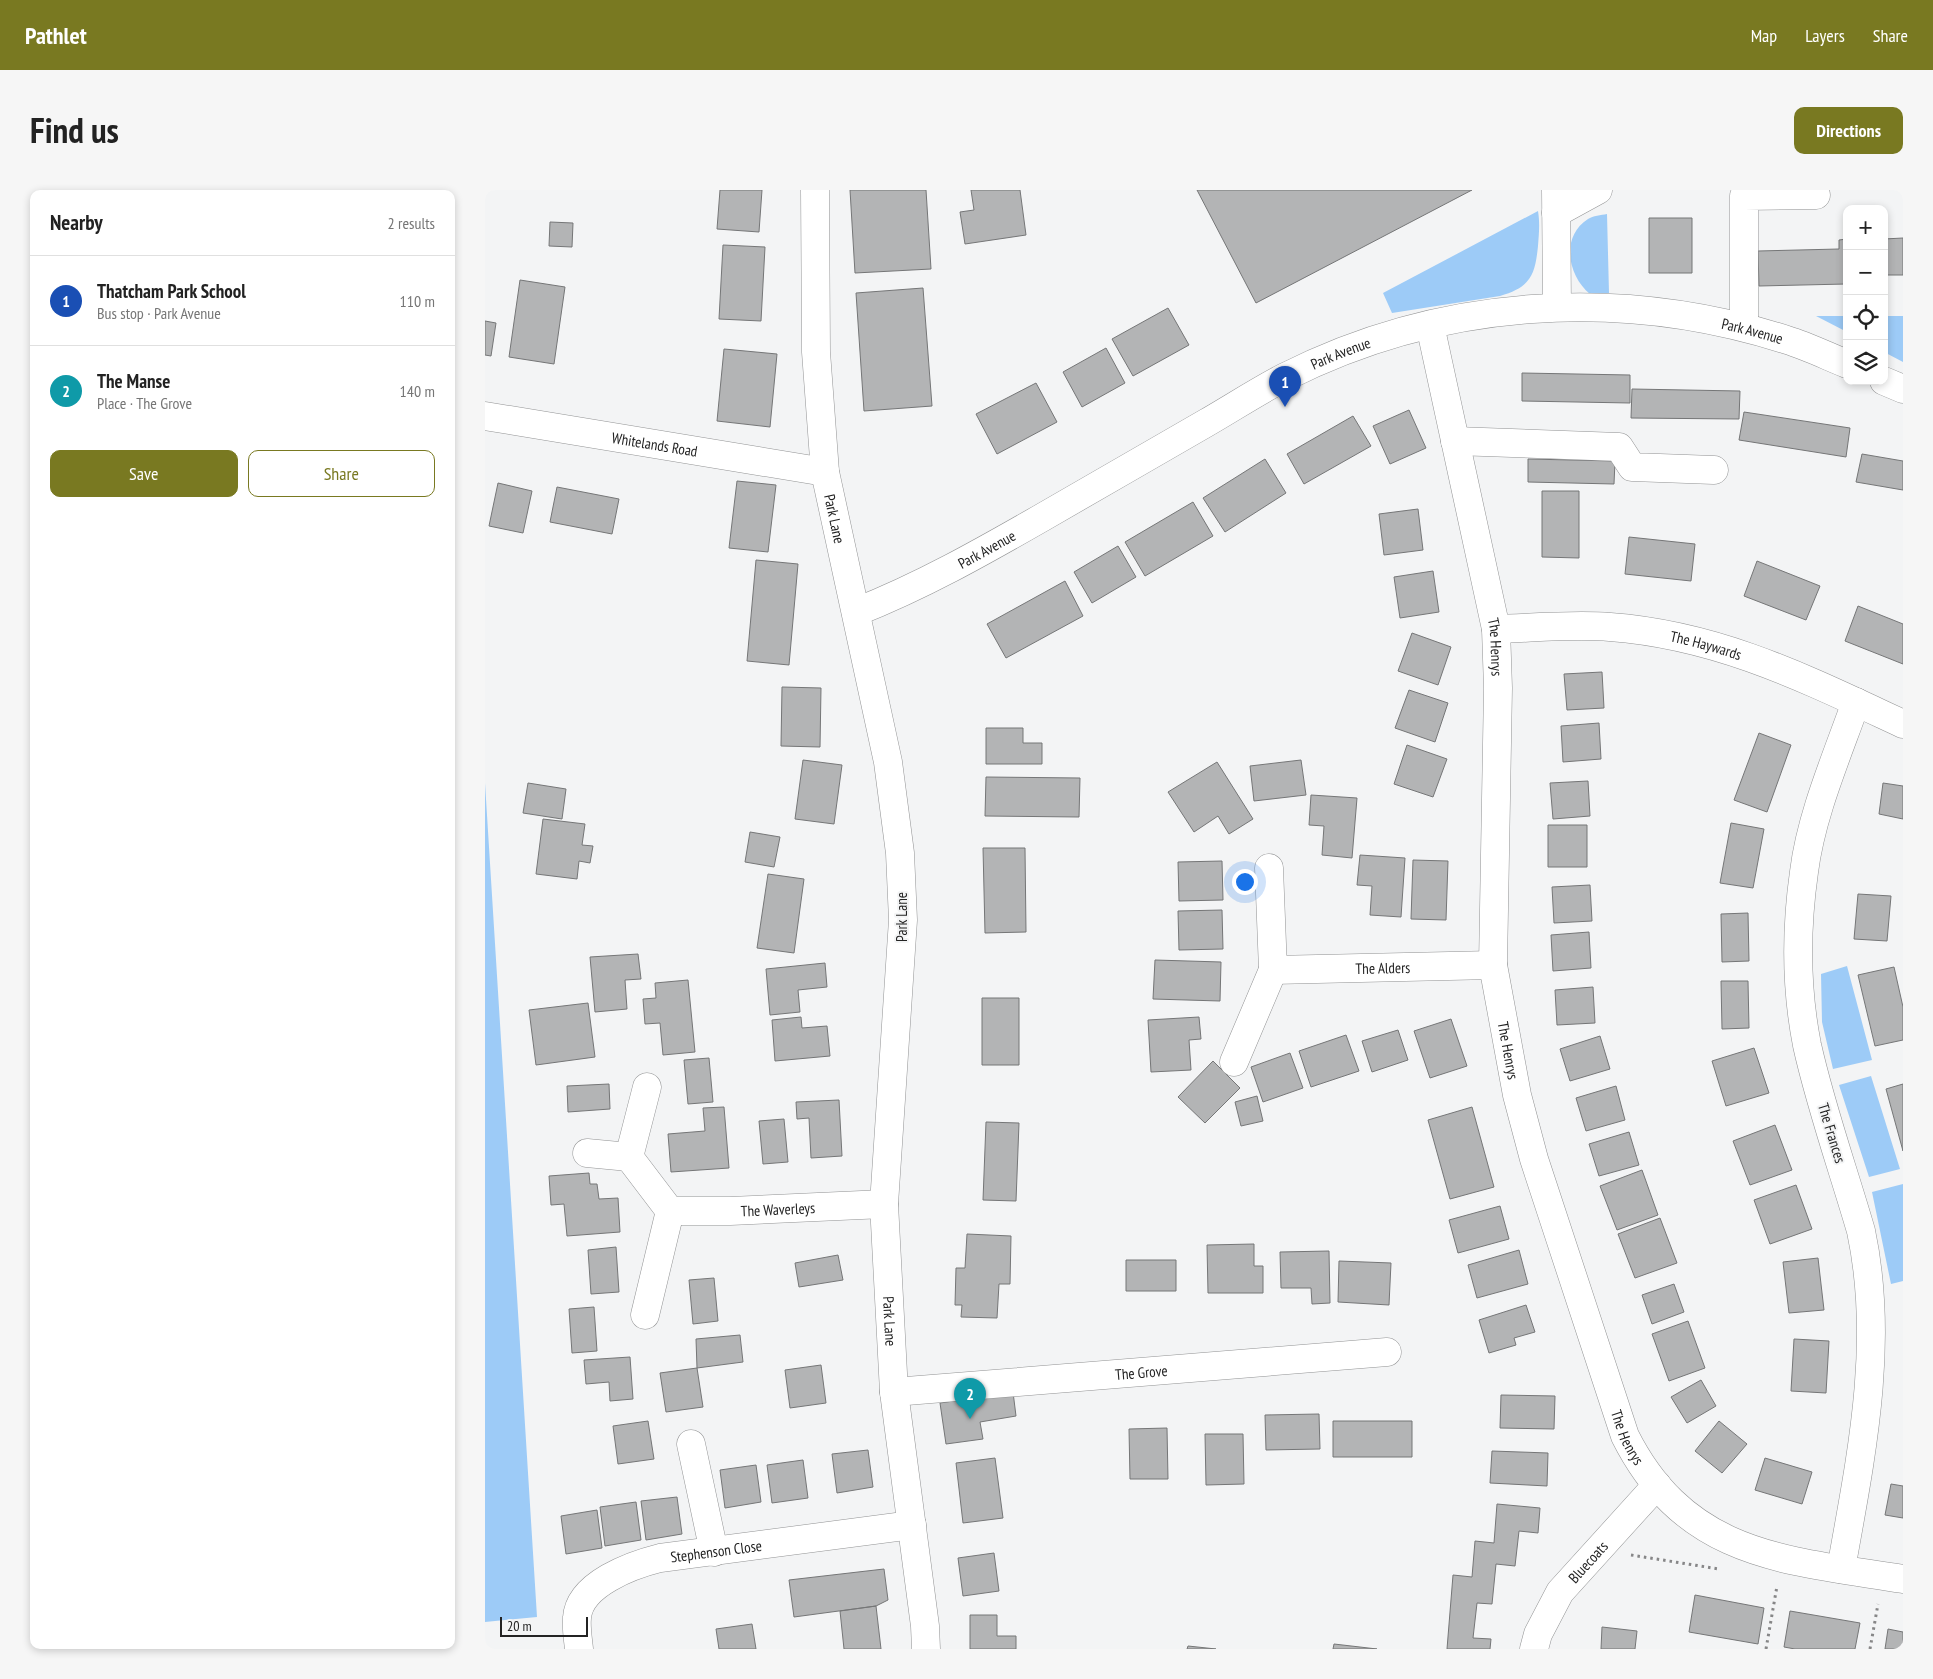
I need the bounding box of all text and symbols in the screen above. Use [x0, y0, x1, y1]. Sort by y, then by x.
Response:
text: Pathlet [25, 20, 87, 51]
text: Map [1751, 24, 1777, 47]
text: Layers [1805, 24, 1845, 47]
text: Share [1873, 24, 1908, 47]
text: Find us [30, 107, 119, 153]
button: Directions [1794, 107, 1903, 154]
map controls [1843, 205, 1888, 385]
button: + [1843, 205, 1888, 250]
text: Nearby [50, 209, 103, 236]
text: 2 results [388, 213, 435, 233]
button: − [1843, 250, 1888, 295]
text: Thatcham Park School [97, 279, 246, 303]
text: 1 [62, 291, 70, 311]
text: 110 m [400, 291, 435, 311]
button: locate [1843, 295, 1888, 340]
text: Bus stop · Park Avenue [97, 303, 221, 323]
street label: Park Avenue [1720, 313, 1786, 348]
street label: Park Avenue [1307, 333, 1373, 373]
button: layers [1843, 340, 1888, 385]
pin: 1 [1269, 366, 1301, 407]
text: The Manse [97, 369, 170, 393]
text: 2 [62, 381, 70, 401]
text: 140 m [400, 381, 435, 401]
text: Place · The Grove [97, 393, 192, 413]
street label: Whitelands Road [610, 428, 699, 460]
button: Save [50, 450, 238, 497]
button: Share [248, 450, 435, 497]
street label: Park Lane [821, 492, 850, 545]
street label: Park Avenue [954, 525, 1019, 572]
street label: The Henrys [1484, 616, 1507, 676]
street label: The Haywards [1669, 626, 1744, 664]
your location [1232, 869, 1258, 895]
street label: Park Lane [892, 892, 911, 942]
street label: The Alders [1355, 957, 1411, 978]
street label: The Henrys [1494, 1020, 1523, 1081]
street label: The Frances [1814, 1101, 1850, 1165]
street label: The Waverleys [740, 1198, 815, 1220]
street label: Park Lane [879, 1296, 901, 1347]
street label: The Grove [1114, 1360, 1168, 1384]
pin: 2 [954, 1378, 986, 1419]
street label: The Henrys [1607, 1407, 1648, 1468]
street label: Stephenson Close [669, 1535, 763, 1566]
street label: Bluecoats [1564, 1537, 1611, 1586]
scale bar [500, 1614, 587, 1637]
text: 20 m [507, 1617, 532, 1635]

